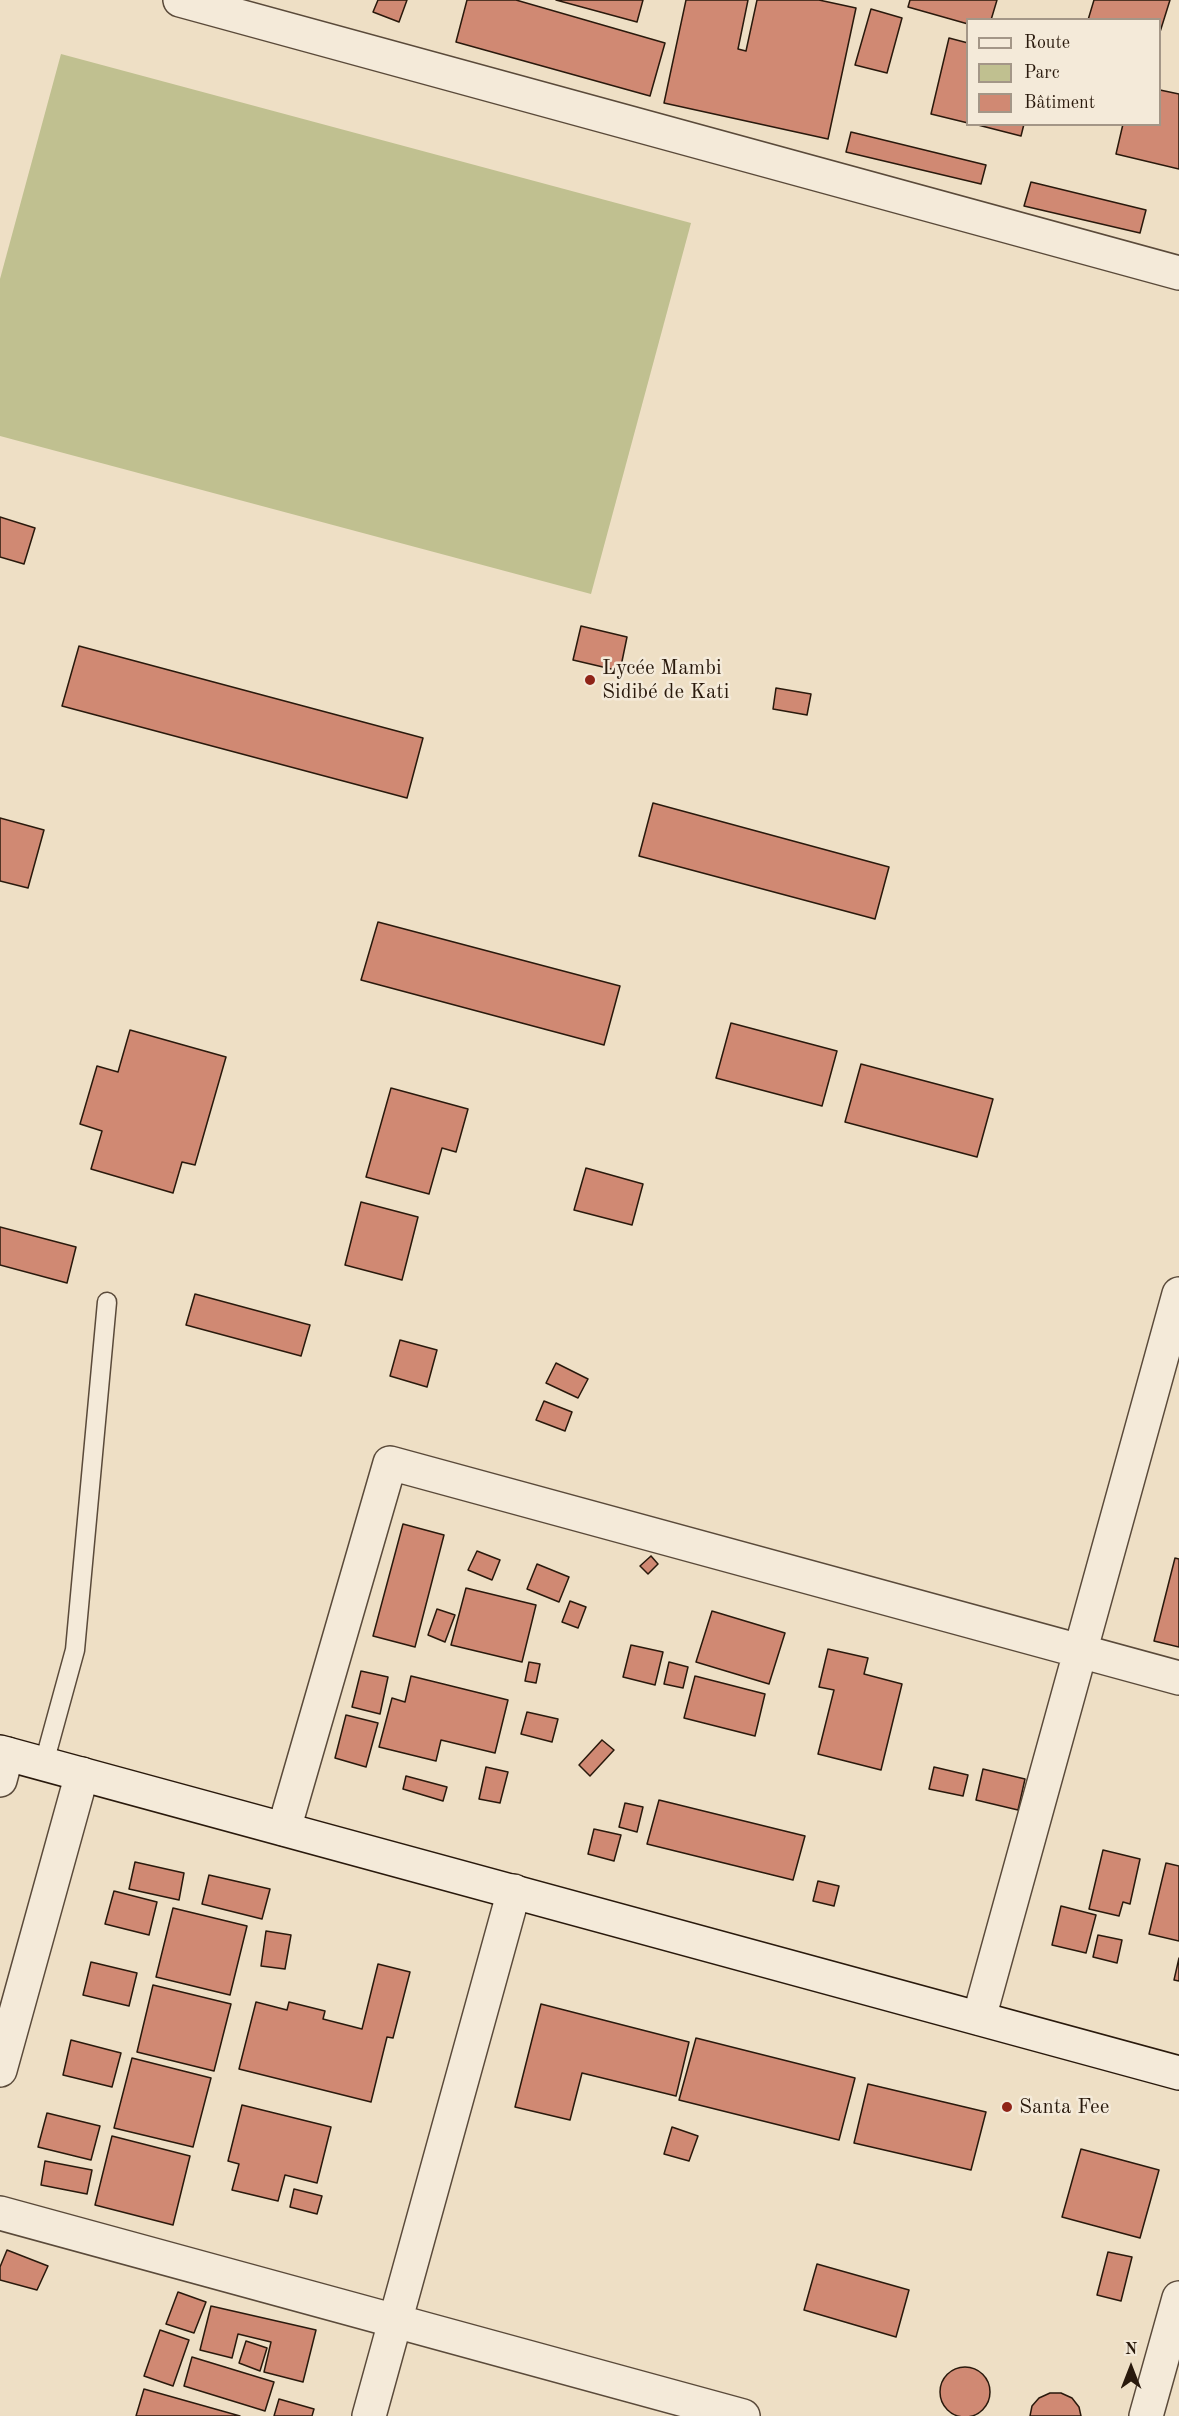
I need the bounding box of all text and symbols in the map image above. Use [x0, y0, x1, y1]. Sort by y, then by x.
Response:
legend [966, 18, 1161, 126]
text: Route [1024, 34, 1070, 52]
text: Parc [1024, 64, 1060, 82]
text: Bâtiment [1024, 94, 1095, 112]
place label: Lycée Mambi Sidibé de Kati [602, 655, 729, 705]
marker: Lycée Mambi Sidibé de Kati [583, 673, 597, 687]
place label: Santa Fee [1019, 2094, 1109, 2120]
marker: Santa Fee [1000, 2100, 1014, 2114]
north arrow [1101, 2338, 1161, 2398]
text: N [1125, 2342, 1137, 2358]

